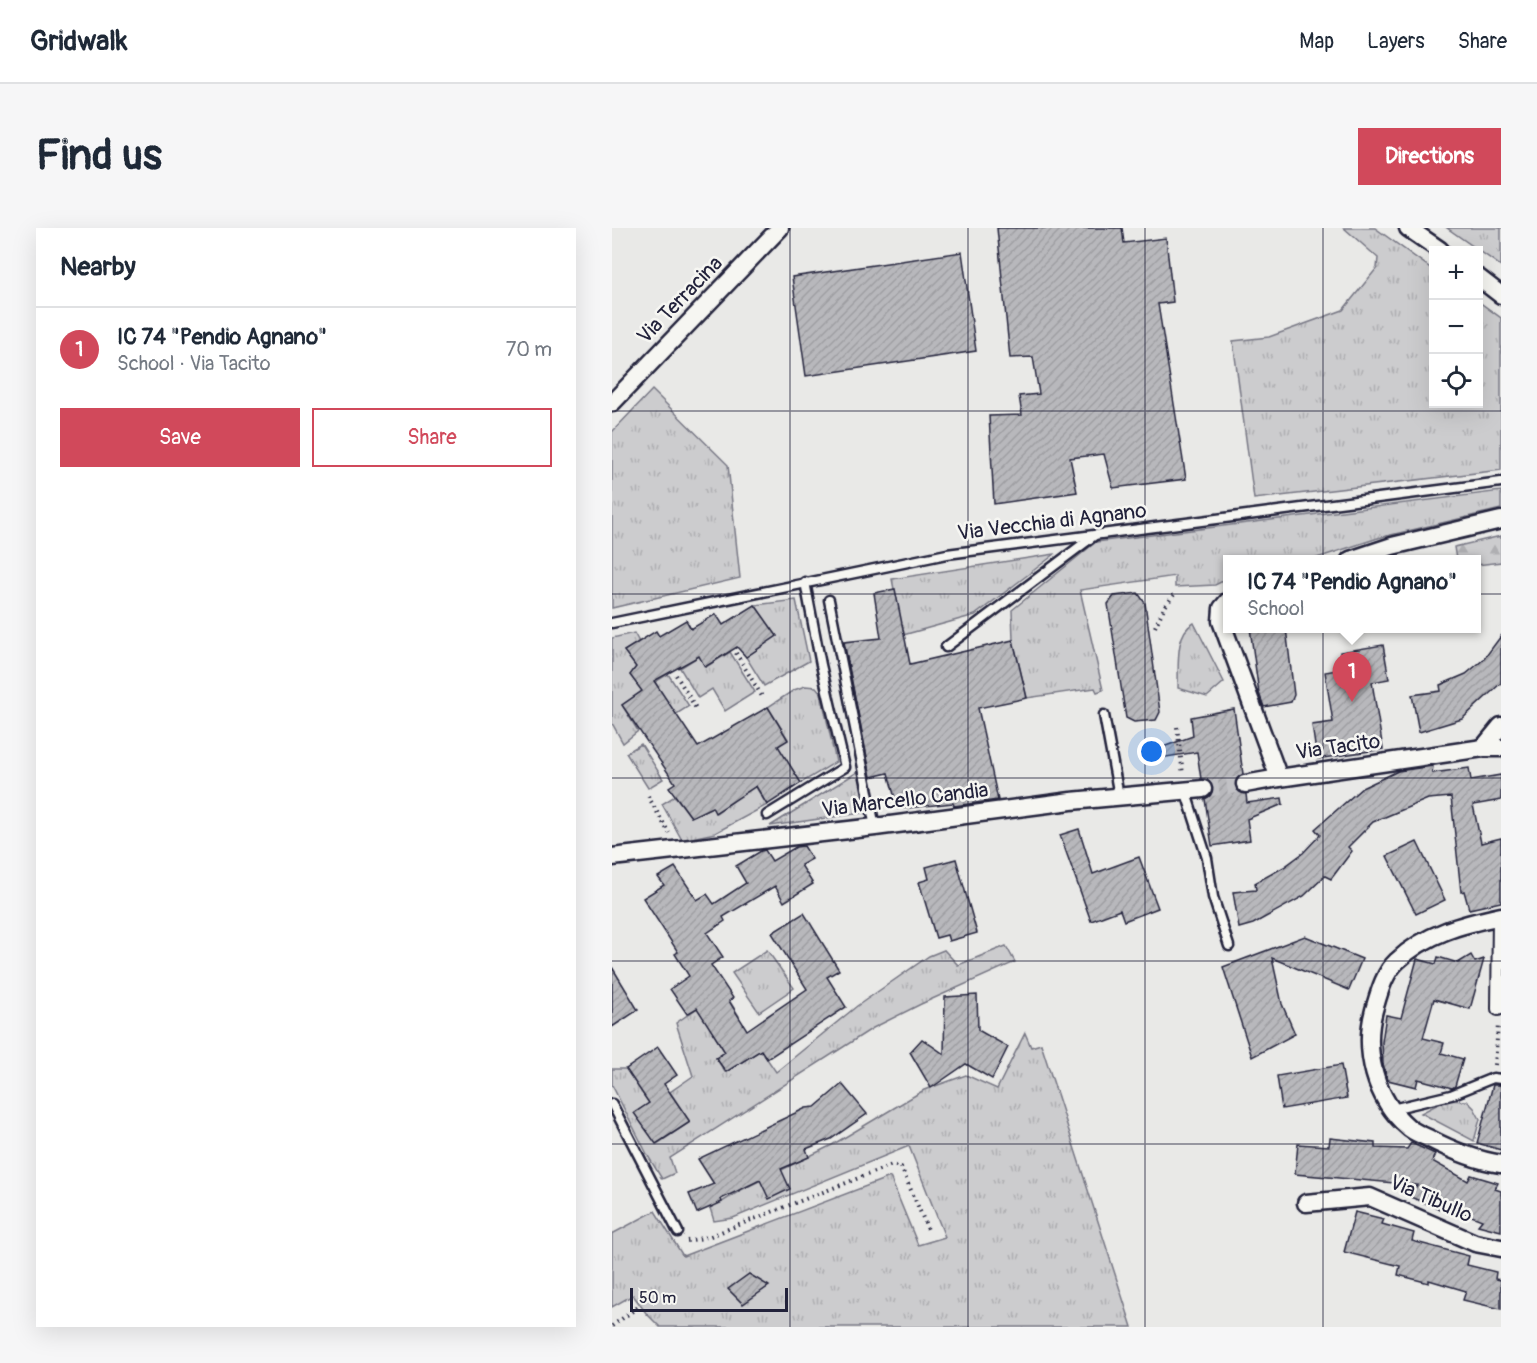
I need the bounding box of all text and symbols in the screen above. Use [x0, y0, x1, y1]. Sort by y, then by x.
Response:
text: Gridwalk [30, 24, 128, 59]
text: Map [1299, 28, 1334, 55]
text: Layers [1367, 28, 1425, 55]
text: Share [1458, 28, 1507, 55]
button: Directions [1358, 128, 1501, 185]
text: Find us [36, 130, 162, 182]
map controls [1429, 246, 1483, 408]
button: + [1429, 246, 1483, 300]
street label: Via Terracina [631, 250, 729, 350]
text: Nearby [60, 251, 136, 283]
button: − [1429, 300, 1483, 354]
text: IC 74 "Pendio Agnano" [117, 323, 327, 351]
text: 1 [76, 337, 83, 362]
text: 70 m [506, 337, 552, 362]
text: School · Via Tacito [117, 351, 270, 376]
button: locate [1429, 354, 1483, 408]
button: Save [60, 408, 300, 467]
button: Share [312, 408, 552, 467]
street label: Via Vecchia di Agnano [956, 497, 1148, 547]
popup [1223, 555, 1481, 633]
text: IC 74 "Pendio Agnano" [1247, 568, 1457, 596]
text: School [1247, 596, 1304, 621]
pin: 1 [1332, 652, 1372, 702]
street label: Via Tacito [1294, 728, 1382, 766]
your location [1137, 737, 1166, 766]
street label: Via Marcello Candia [820, 776, 990, 824]
street label: Via Tibullo [1385, 1169, 1477, 1229]
scale bar [630, 1285, 788, 1312]
text: 50 m [639, 1288, 676, 1308]

